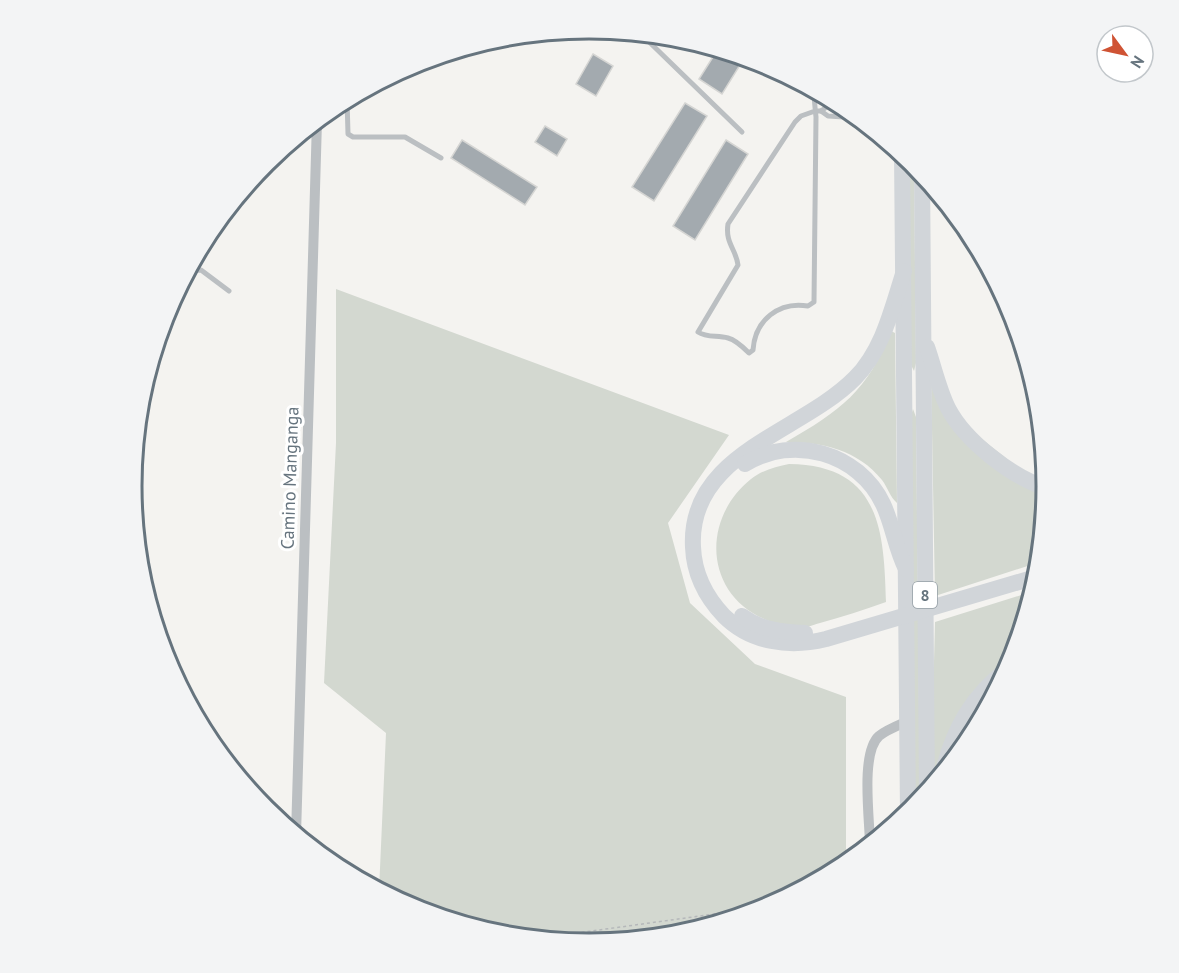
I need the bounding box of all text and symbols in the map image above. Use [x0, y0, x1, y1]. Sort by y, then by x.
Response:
north arrow [1095, 24, 1155, 84]
text: N [1126, 52, 1149, 72]
street label: Camino Manganga [276, 406, 303, 550]
road number: 8 [913, 582, 937, 608]

